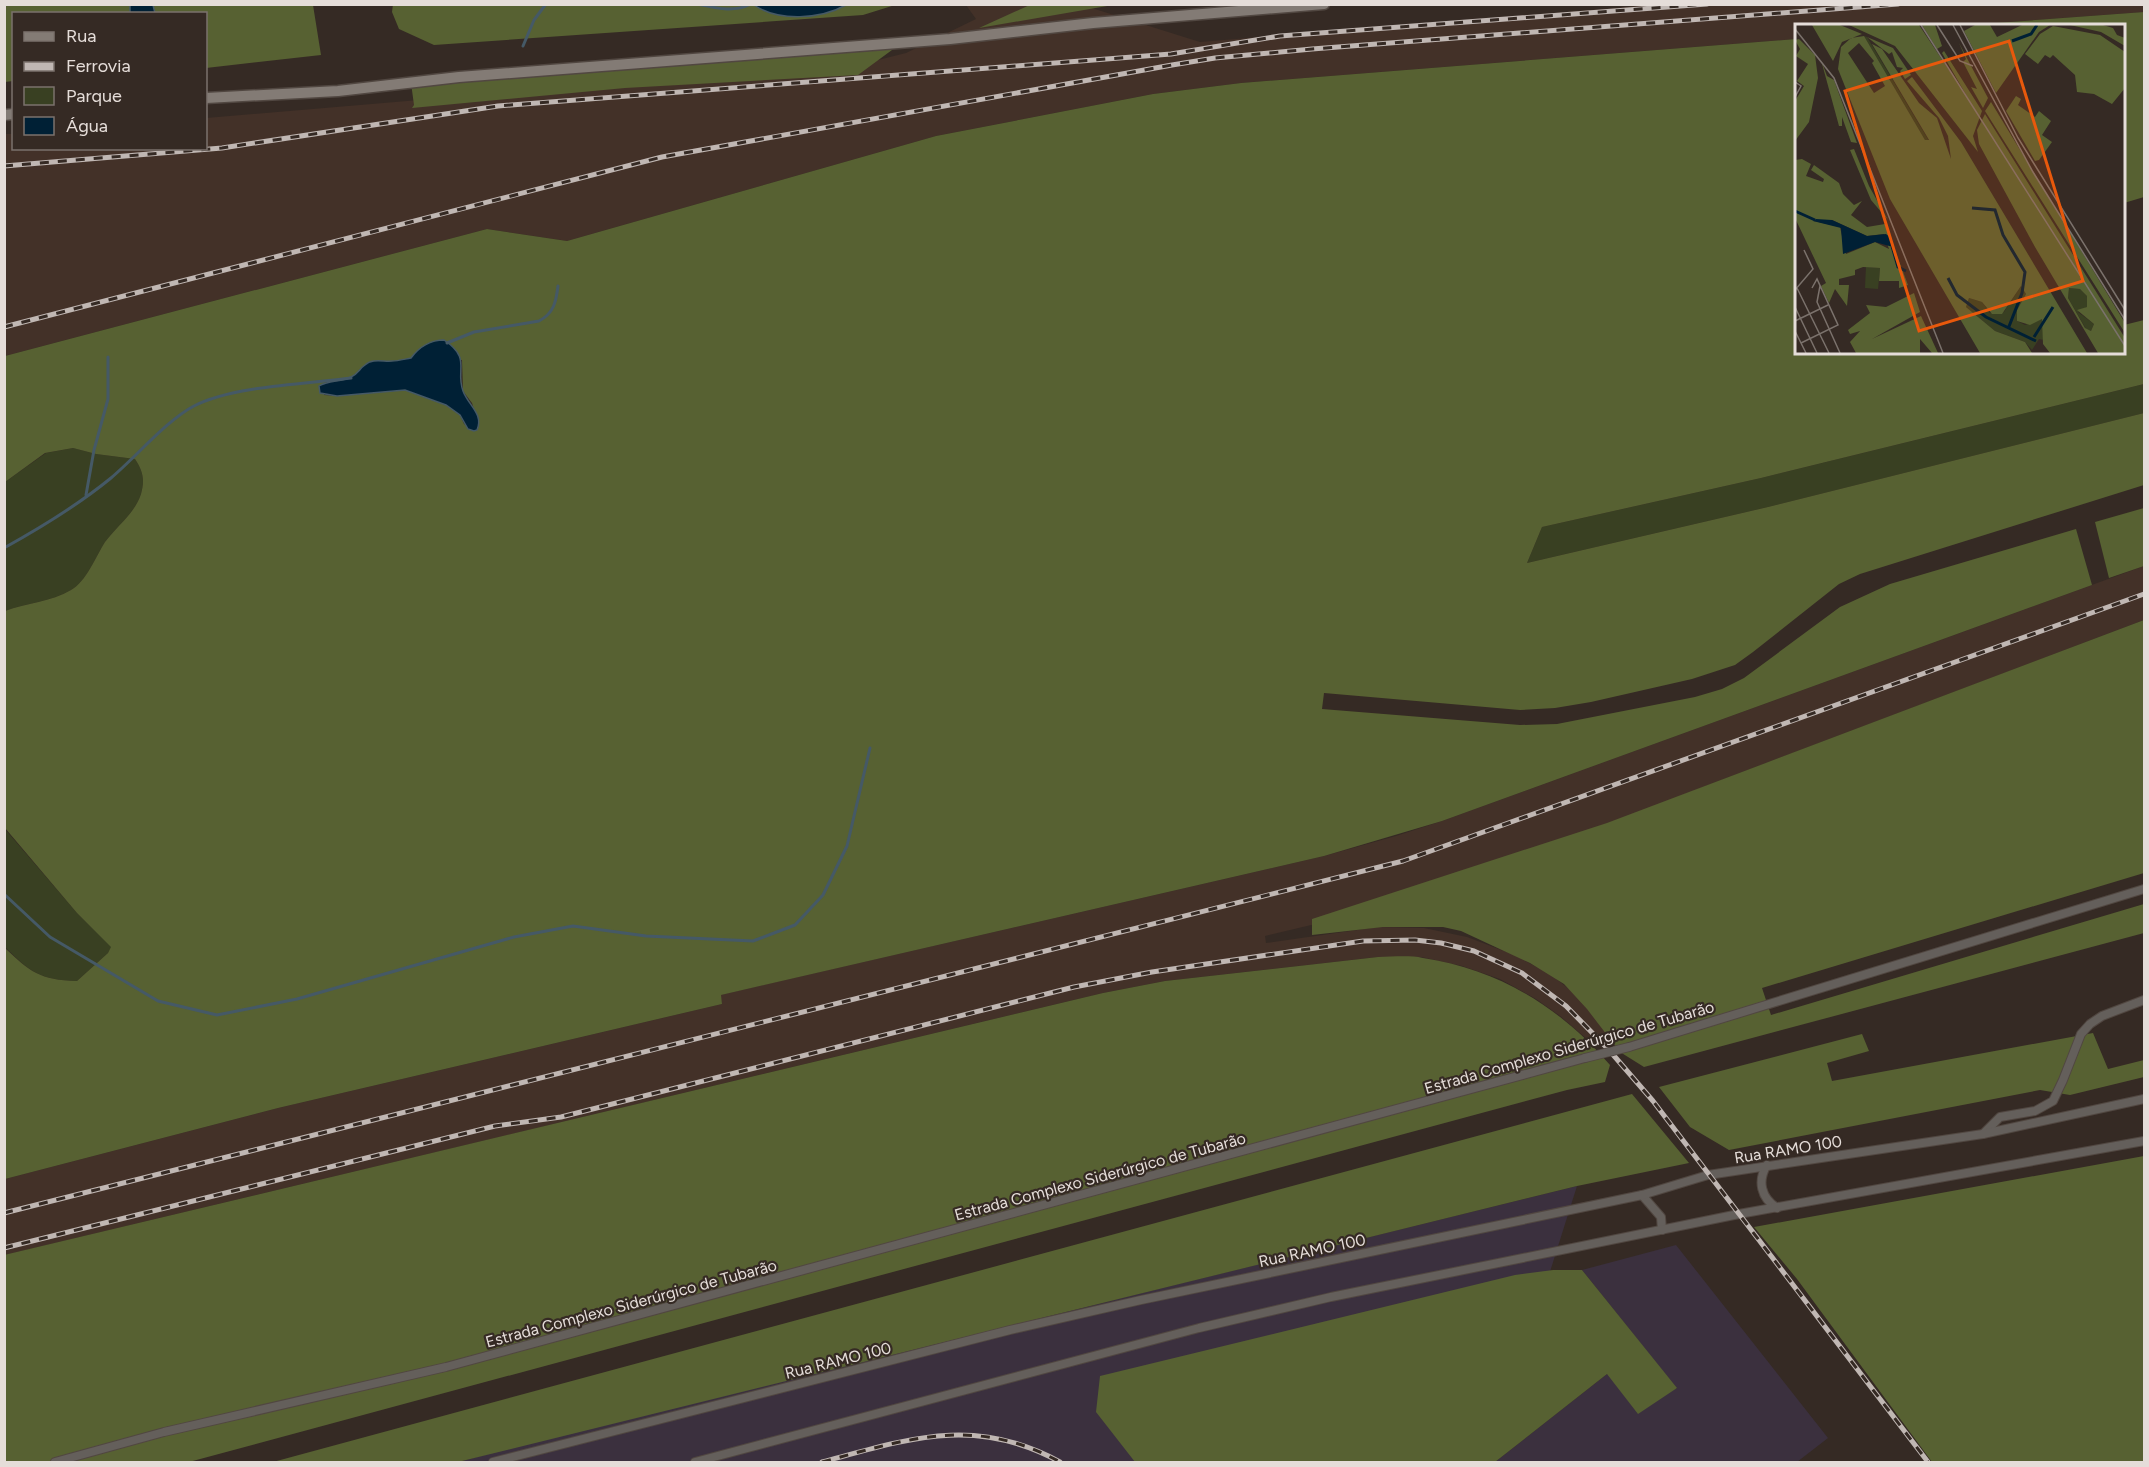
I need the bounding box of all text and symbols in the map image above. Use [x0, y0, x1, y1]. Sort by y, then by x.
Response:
legend [12, 12, 207, 150]
inset map [1795, 24, 2125, 354]
text: Rua [66, 25, 97, 47]
text: Ferrovia [66, 55, 131, 77]
text: Parque [66, 85, 122, 107]
text: Água [66, 115, 108, 137]
street label: Estrada Complexo Siderúrgico de Tubarão [1422, 997, 1716, 1098]
street label: Estrada Complexo Siderúrgico de Tubarão [952, 1128, 1248, 1225]
street label: Rua RAMO 100 [1733, 1132, 1843, 1167]
street label: Rua RAMO 100 [1257, 1230, 1367, 1271]
street label: Estrada Complexo Siderúrgico de Tubarão [483, 1255, 779, 1352]
street label: Rua RAMO 100 [783, 1338, 893, 1383]

